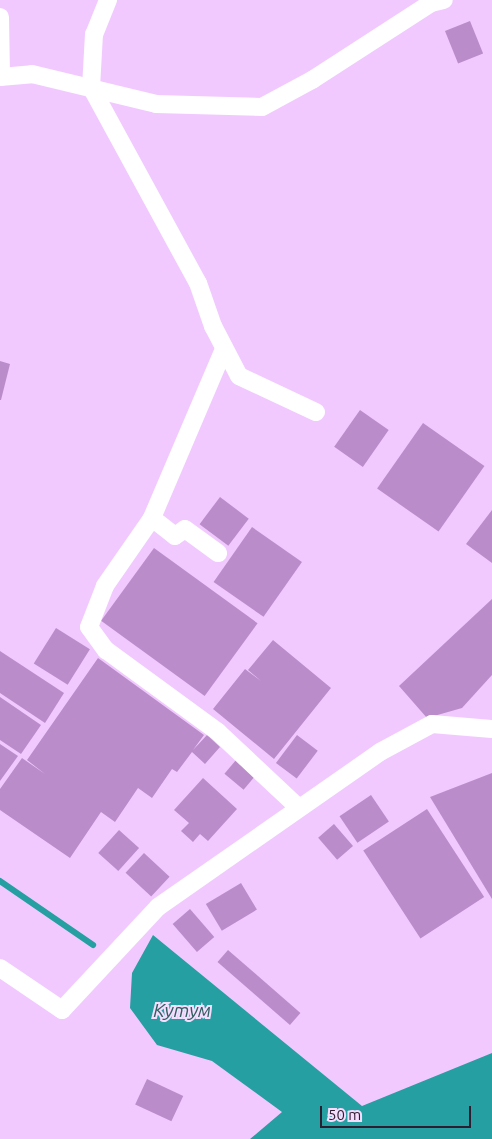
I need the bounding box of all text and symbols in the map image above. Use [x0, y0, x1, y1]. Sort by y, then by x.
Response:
water label: Кутум [153, 1000, 211, 1022]
scale bar [322, 1096, 473, 1128]
text: 50 m [328, 1106, 361, 1123]

